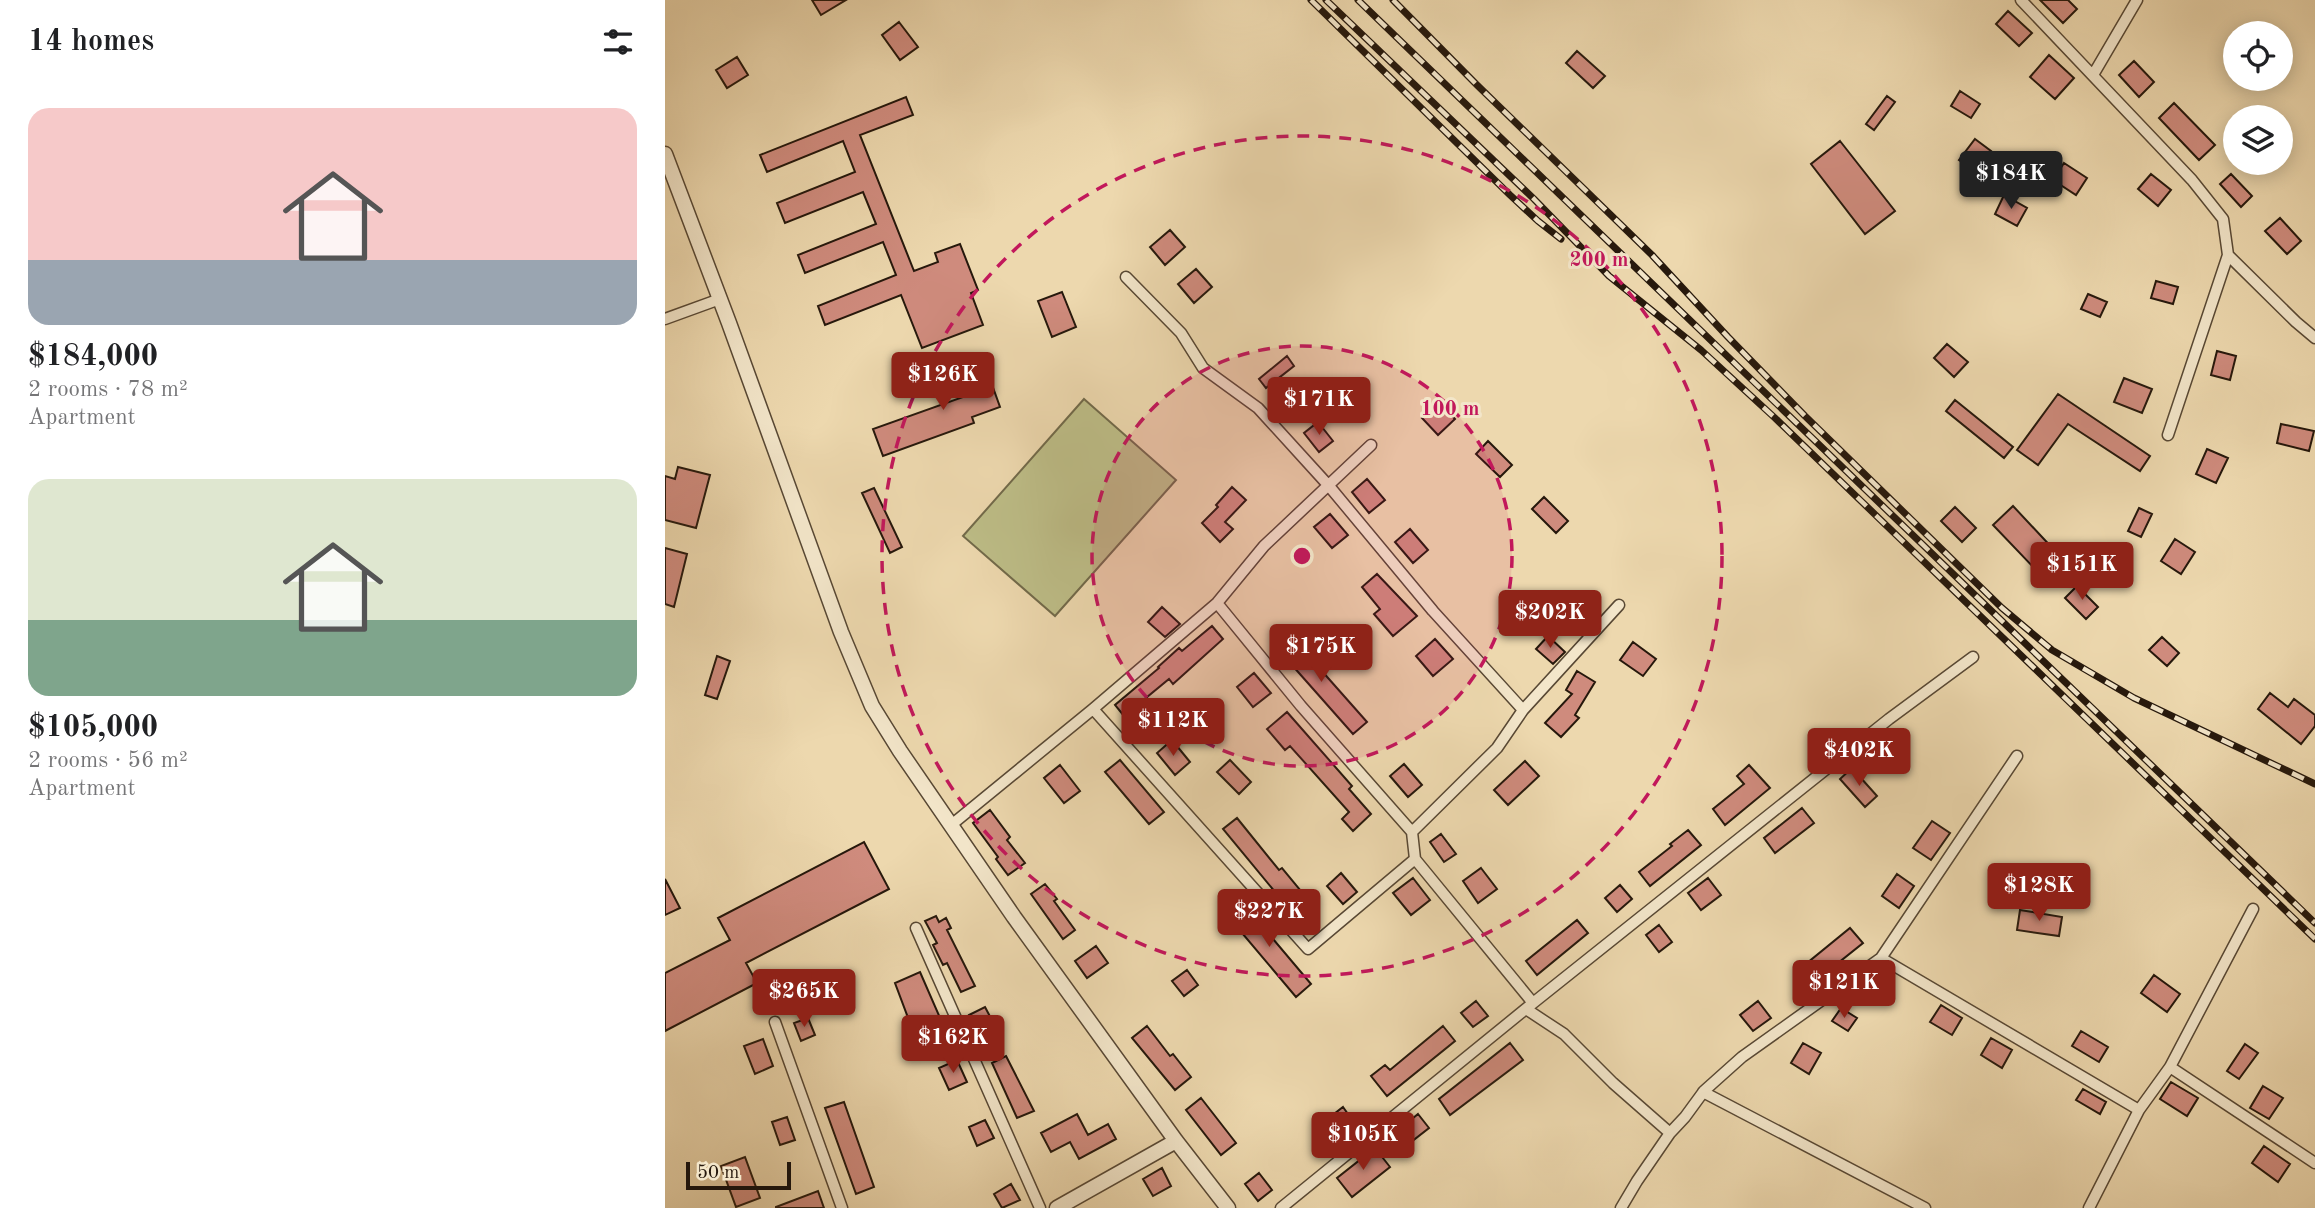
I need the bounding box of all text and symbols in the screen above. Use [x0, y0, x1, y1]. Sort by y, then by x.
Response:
map controls [2223, 21, 2293, 175]
button: locate [2223, 21, 2293, 91]
icon: filters [599, 23, 637, 61]
text: 14 homes [28, 27, 154, 57]
button: layers [2223, 105, 2293, 175]
pin: $184K [1962, 152, 2060, 211]
icon: home [270, 153, 396, 279]
text: $184K [1975, 162, 2047, 185]
text: 200 m [1569, 250, 1629, 271]
text: $184,000 [28, 342, 158, 372]
pin: $126K [894, 352, 992, 412]
text: $126K [907, 363, 979, 386]
text: 2 rooms · 78 m² [28, 378, 188, 401]
pin: $171K [1270, 378, 1368, 437]
text: $171K [1283, 388, 1355, 411]
text: 100 m [1420, 399, 1480, 420]
text: Apartment [28, 406, 136, 429]
icon: home [270, 524, 396, 650]
pin: $151K [2033, 542, 2131, 602]
centre of rings [1290, 544, 1314, 568]
text: $151K [2046, 553, 2118, 576]
pin: $202K [1501, 590, 1599, 650]
text: $202K [1514, 601, 1586, 624]
pin: $175K [1272, 624, 1370, 684]
text: $175K [1285, 635, 1357, 658]
pin: $112K [1124, 698, 1222, 758]
text: $112K [1137, 709, 1209, 732]
text: $105,000 [28, 713, 158, 743]
pin: $402K [1810, 728, 1908, 788]
text: $402K [1823, 739, 1895, 762]
text: 2 rooms · 56 m² [28, 749, 188, 772]
text: Apartment [28, 777, 136, 800]
pin: $128K [1990, 864, 2088, 923]
text: $128K [2003, 874, 2075, 897]
pin: $227K [1220, 890, 1318, 949]
text: $227K [1233, 900, 1305, 923]
pin: $121K [1795, 960, 1893, 1020]
pin: $265K [755, 970, 853, 1029]
text: $121K [1808, 971, 1880, 994]
text: $265K [768, 980, 840, 1003]
pin: $162K [904, 1016, 1002, 1075]
text: $162K [917, 1026, 989, 1049]
pin: $105K [1314, 1112, 1412, 1172]
text: $105K [1327, 1123, 1399, 1146]
scale bar [686, 1159, 791, 1191]
text: 50 m [697, 1164, 739, 1183]

